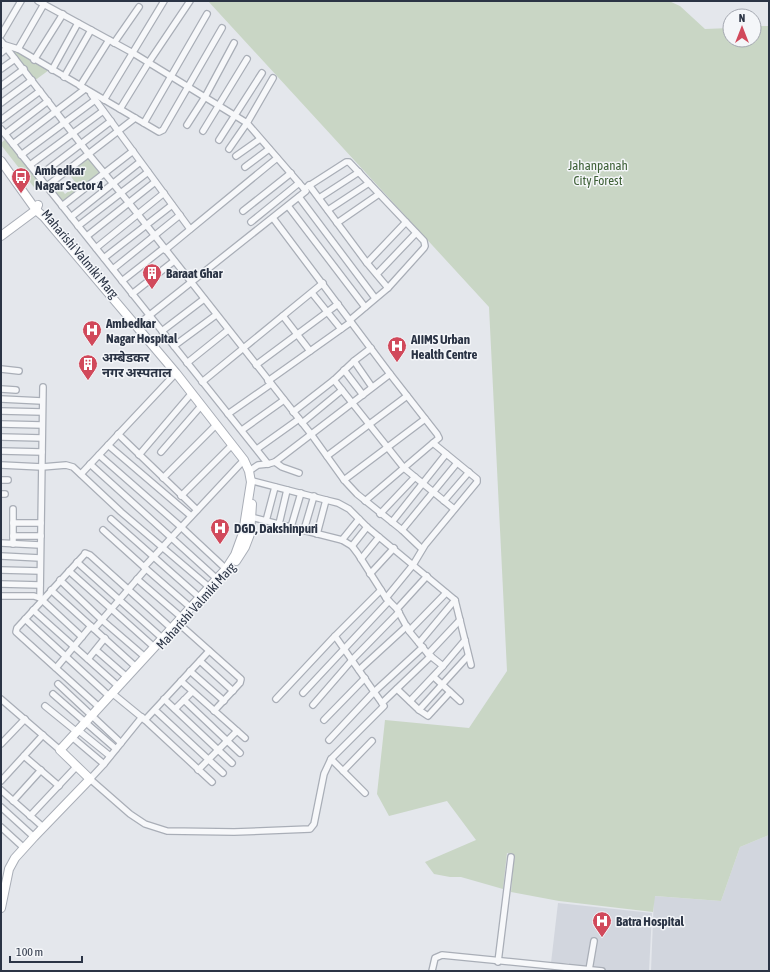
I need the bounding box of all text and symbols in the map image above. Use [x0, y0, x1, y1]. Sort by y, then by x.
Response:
north arrow [722, 8, 762, 48]
text: N [739, 12, 745, 24]
park label: Jahanpanah City Forest [568, 158, 628, 188]
place label: Ambedkar Nagar Sector 4 [34, 163, 103, 193]
bus stop icon: Ambedkar Nagar Sector 4 [10, 166, 32, 194]
street label: Maharishi Valmiki Marg [38, 207, 122, 302]
building icon: Baraat Ghar [141, 262, 163, 290]
place label: Baraat Ghar [166, 266, 224, 281]
place label: Ambedkar Nagar Hospital [105, 316, 178, 346]
hospital icon: Ambedkar Nagar Hospital [81, 319, 103, 347]
place label: AIIMS Urban Health Centre [410, 332, 477, 362]
hospital icon: AIIMS Urban Health Centre [386, 335, 408, 363]
place label: अम्बेडकर नगर अस्पताल [102, 350, 172, 380]
building icon: अम्बेडकर नगर अस्पताल [77, 353, 99, 381]
hospital icon: DGD, Dakshinpuri [209, 517, 231, 545]
place label: DGD, Dakshinpuri [234, 521, 318, 536]
street label: Maharishi Valmiki Marg [153, 559, 239, 652]
hospital icon: Batra Hospital [591, 910, 613, 938]
place label: Batra Hospital [616, 914, 685, 929]
scale bar [10, 938, 82, 964]
text: 100 m [16, 945, 43, 959]

